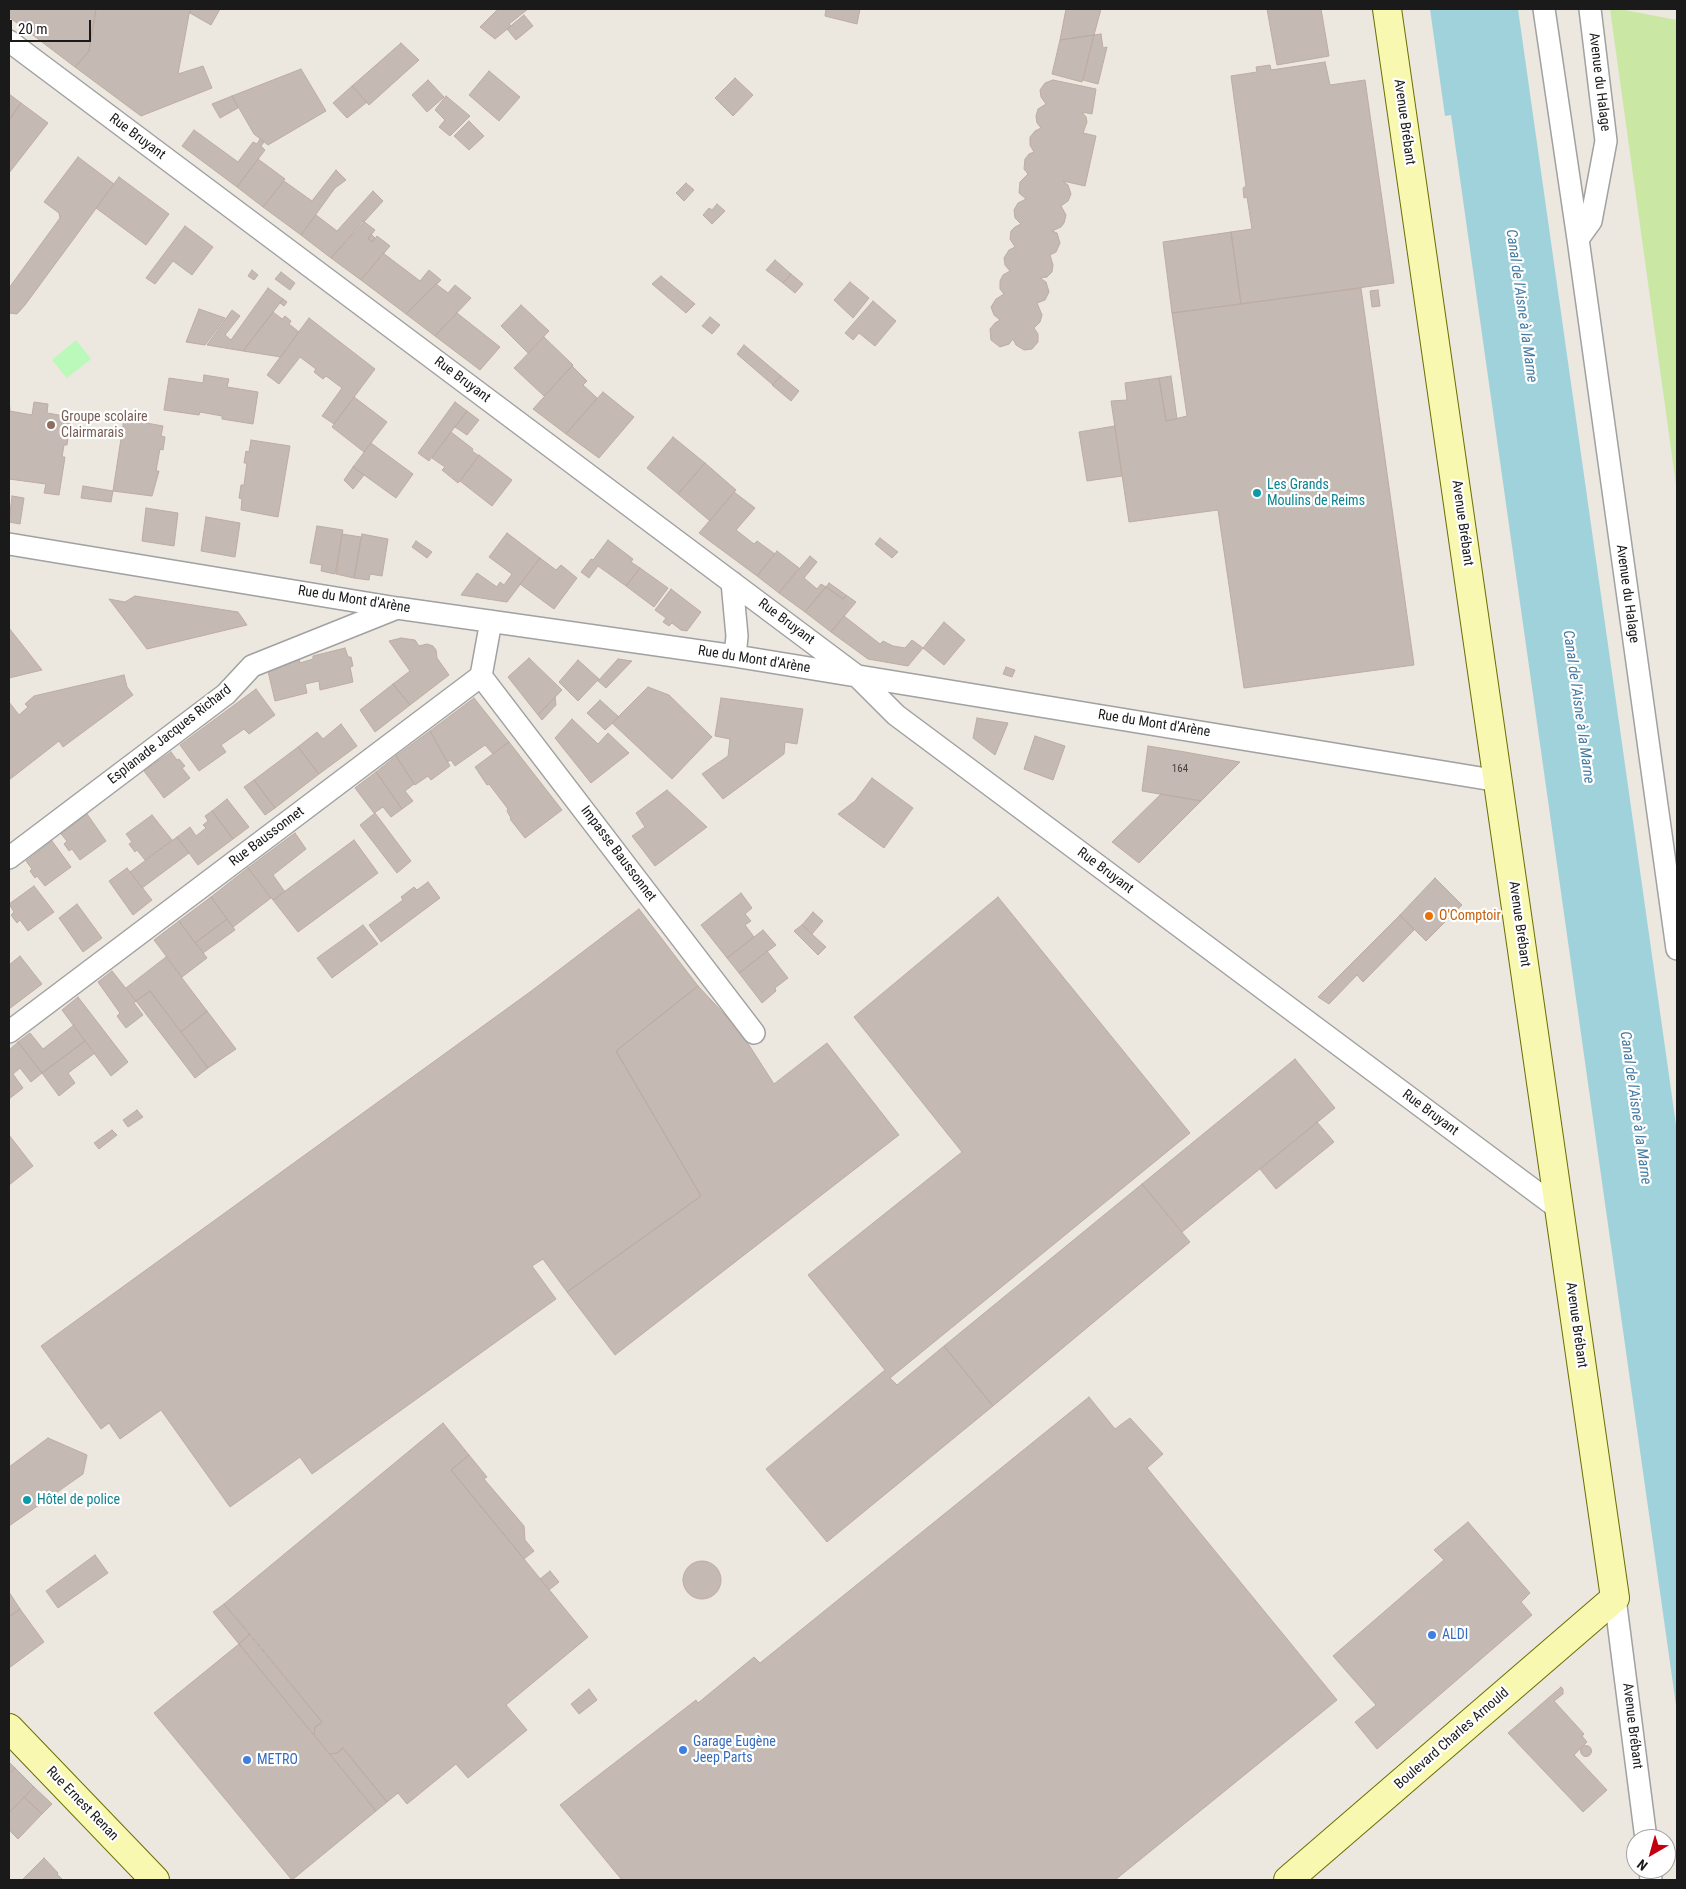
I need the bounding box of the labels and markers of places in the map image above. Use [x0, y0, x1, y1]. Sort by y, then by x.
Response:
place label: Groupe scolaire Clairmarais [61, 409, 148, 442]
marker: Groupe scolaire Clairmarais [45, 419, 57, 431]
place label: Les Grands Moulins de Reims [1267, 477, 1365, 510]
marker: Les Grands Moulins de Reims [1251, 487, 1263, 499]
place label: O'Comptoir [1439, 908, 1501, 924]
marker: O'Comptoir [1423, 910, 1435, 922]
place label: Hôtel de police [37, 1492, 120, 1508]
marker: Hôtel de police [21, 1494, 33, 1506]
place label: ALDI [1442, 1627, 1468, 1643]
marker: ALDI [1426, 1629, 1438, 1641]
place label: Garage Eugène Jeep Parts [693, 1734, 776, 1766]
marker: Garage Eugène Jeep Parts [677, 1744, 689, 1756]
place label: METRO [257, 1752, 298, 1768]
marker: METRO [241, 1754, 253, 1766]

